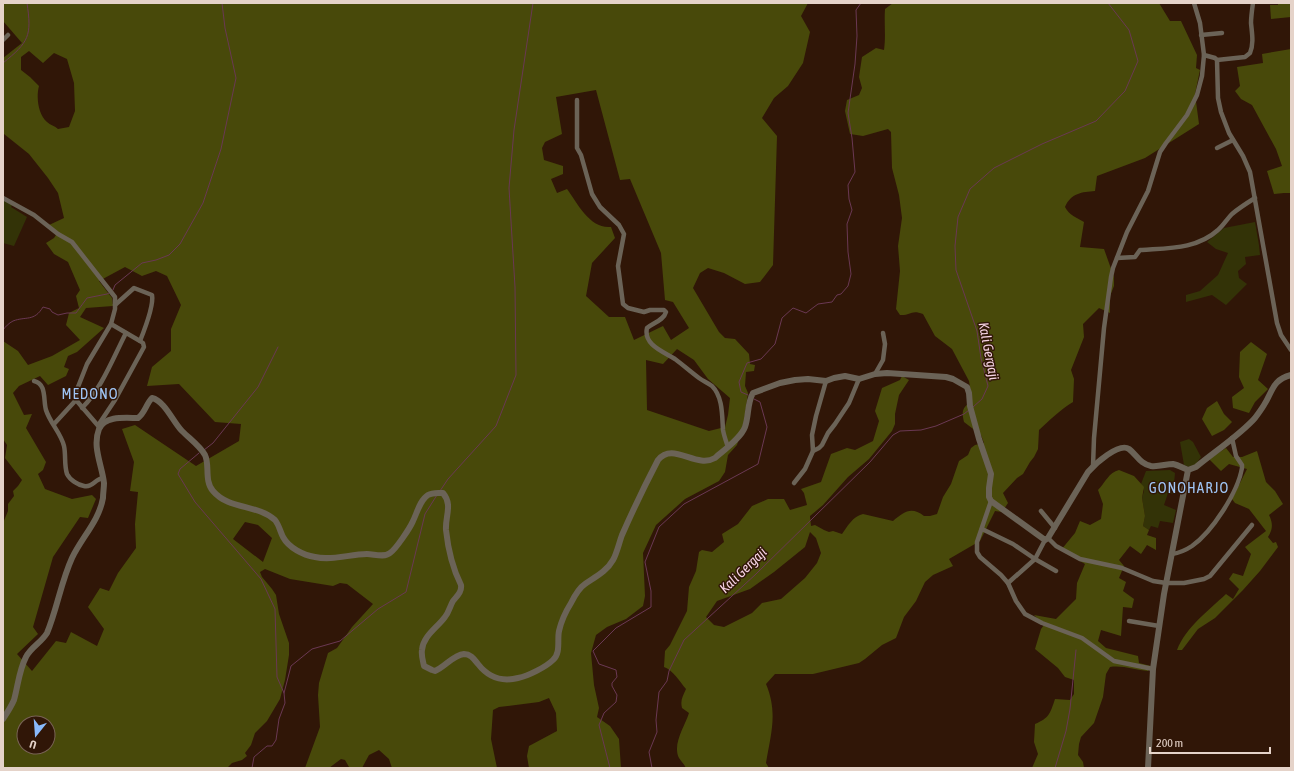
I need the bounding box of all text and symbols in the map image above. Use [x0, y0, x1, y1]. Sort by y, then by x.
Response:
water label: Kali Gergaji [976, 321, 1002, 381]
district label: MEDONO [61, 385, 119, 402]
district label: GONOHARJO [1149, 479, 1229, 496]
water label: Kali Gergaji [716, 544, 770, 596]
north arrow [16, 715, 56, 755]
scale bar [1150, 729, 1270, 755]
text: 200 m [1156, 736, 1183, 750]
text: U [28, 738, 38, 751]

